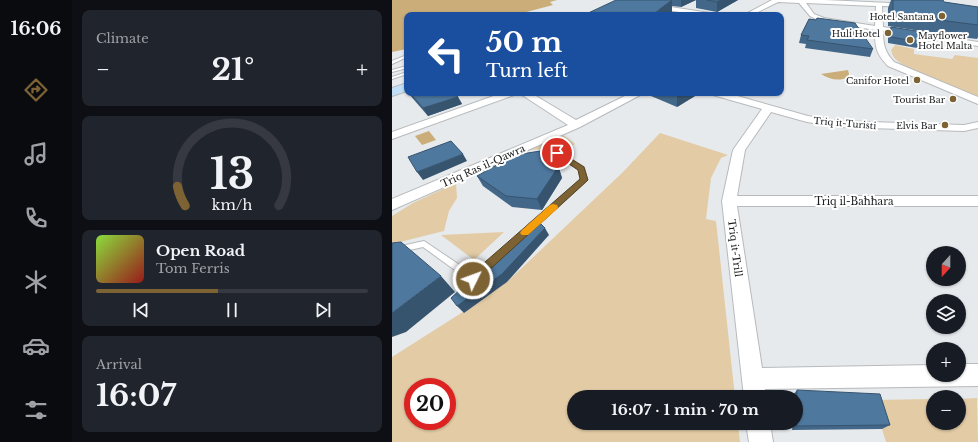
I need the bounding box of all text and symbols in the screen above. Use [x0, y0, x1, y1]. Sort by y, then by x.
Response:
place label: Hotel Santana [869, 11, 934, 22]
marker: Hotel Santana [937, 11, 947, 21]
text: 16:06 [11, 18, 61, 40]
text: 50 m [486, 25, 562, 60]
icon: left [420, 28, 472, 80]
place label: Huli Hotel [832, 28, 880, 39]
marker: Huli Hotel [883, 28, 893, 38]
text: Climate [96, 30, 149, 47]
place label: Mayflower Hotel Malta [918, 30, 972, 51]
marker: Mayflower Hotel Malta [905, 35, 915, 45]
text: 21° [212, 51, 254, 88]
text: − [96, 56, 110, 83]
text: + [356, 56, 368, 83]
text: Turn left [486, 60, 568, 82]
place label: Canifor Hotel [846, 75, 909, 86]
marker: Canifor Hotel [912, 75, 922, 85]
icon: directions [22, 76, 50, 104]
place label: Tourist Bar [893, 94, 946, 105]
marker: Tourist Bar [948, 94, 958, 104]
street label: Triq it-Turisti [813, 115, 877, 131]
place label: Elvis Bar [896, 120, 938, 131]
marker: Elvis Bar [940, 120, 950, 130]
pin [540, 136, 574, 170]
icon: music [22, 140, 50, 168]
street label: Triq Ras il-Qawra [439, 141, 527, 190]
icon: arrive [546, 142, 568, 164]
text: 13 [210, 149, 254, 200]
street label: Triq il-Baħħara [815, 195, 894, 208]
text: km/h [212, 196, 252, 214]
icon: phone [22, 204, 50, 232]
street label: Triq it-Trill [725, 218, 745, 278]
text: Open Road [156, 241, 245, 260]
north arrow [926, 246, 966, 286]
map controls [926, 246, 966, 430]
position arrow [452, 258, 494, 300]
text: Tom Ferris [156, 260, 230, 277]
icon: climate [22, 268, 50, 296]
button: layers [926, 294, 966, 334]
icon: previous [130, 299, 152, 321]
icon: pause [221, 299, 243, 321]
icon: next [312, 299, 334, 321]
icon: car [22, 332, 50, 360]
button: + [926, 342, 966, 382]
text: Arrival [96, 356, 142, 373]
text: 16:07 [96, 377, 176, 414]
speed limit sign: 20 [404, 378, 456, 430]
button: − [926, 390, 966, 430]
icon: filters [22, 396, 50, 424]
text: 16:07 · 1 min · 70 m [611, 400, 759, 419]

